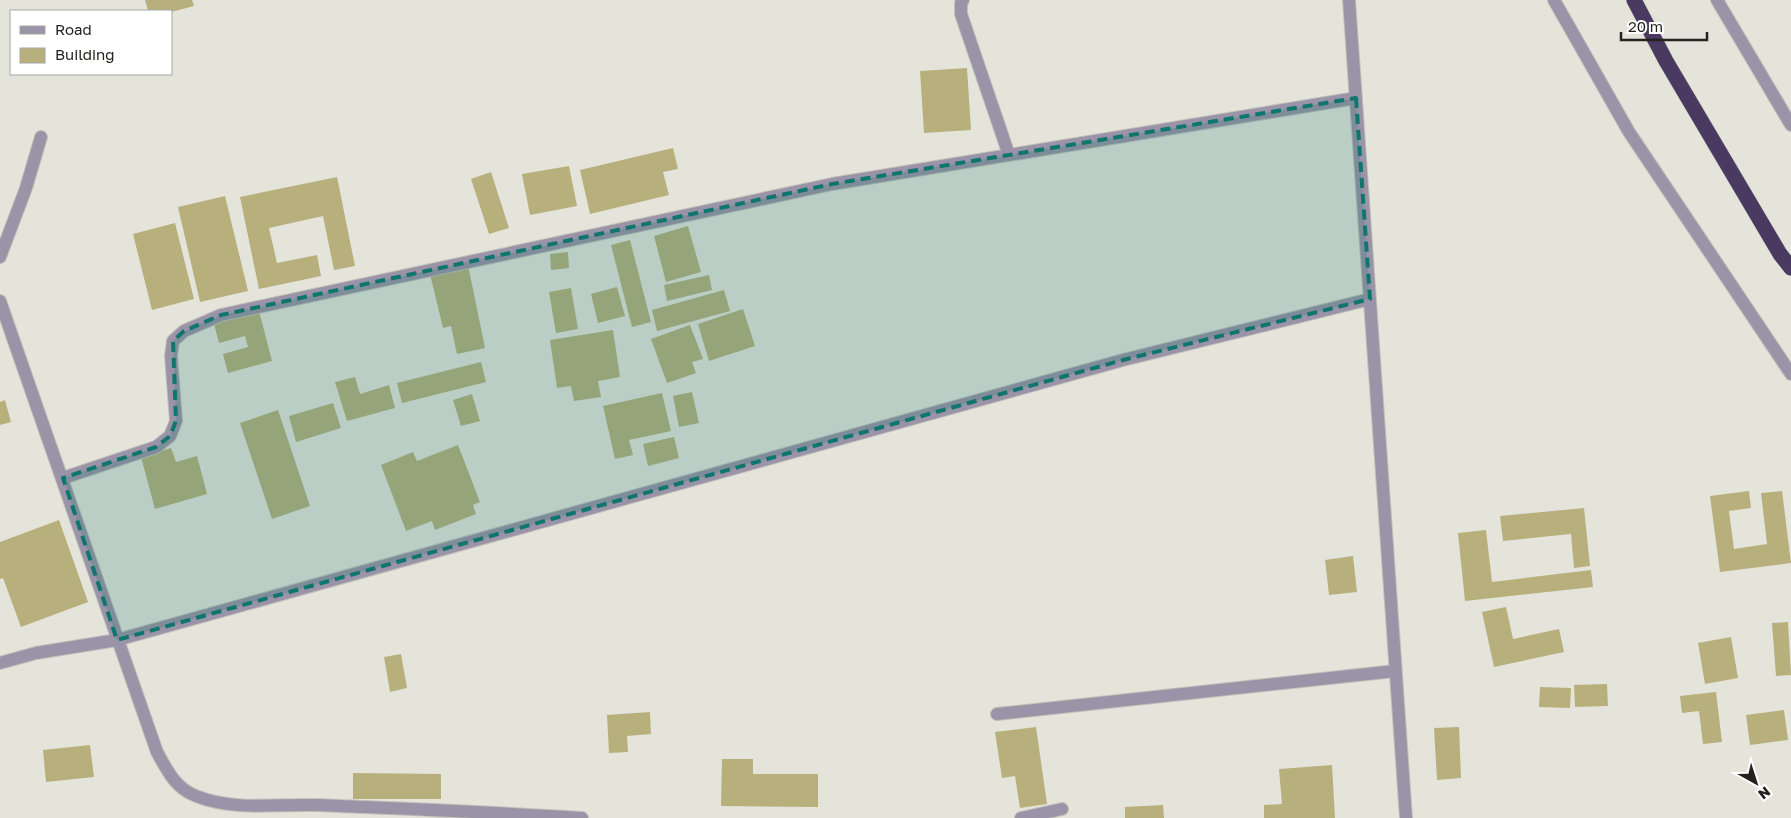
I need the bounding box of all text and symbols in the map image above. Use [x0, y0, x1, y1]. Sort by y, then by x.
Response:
legend [10, 10, 172, 75]
scale bar [1621, 10, 1707, 42]
text: 20 m [1628, 17, 1663, 35]
text: Road [55, 20, 92, 38]
text: Building [55, 45, 115, 63]
north arrow [1731, 758, 1781, 808]
text: N [1755, 784, 1774, 803]

